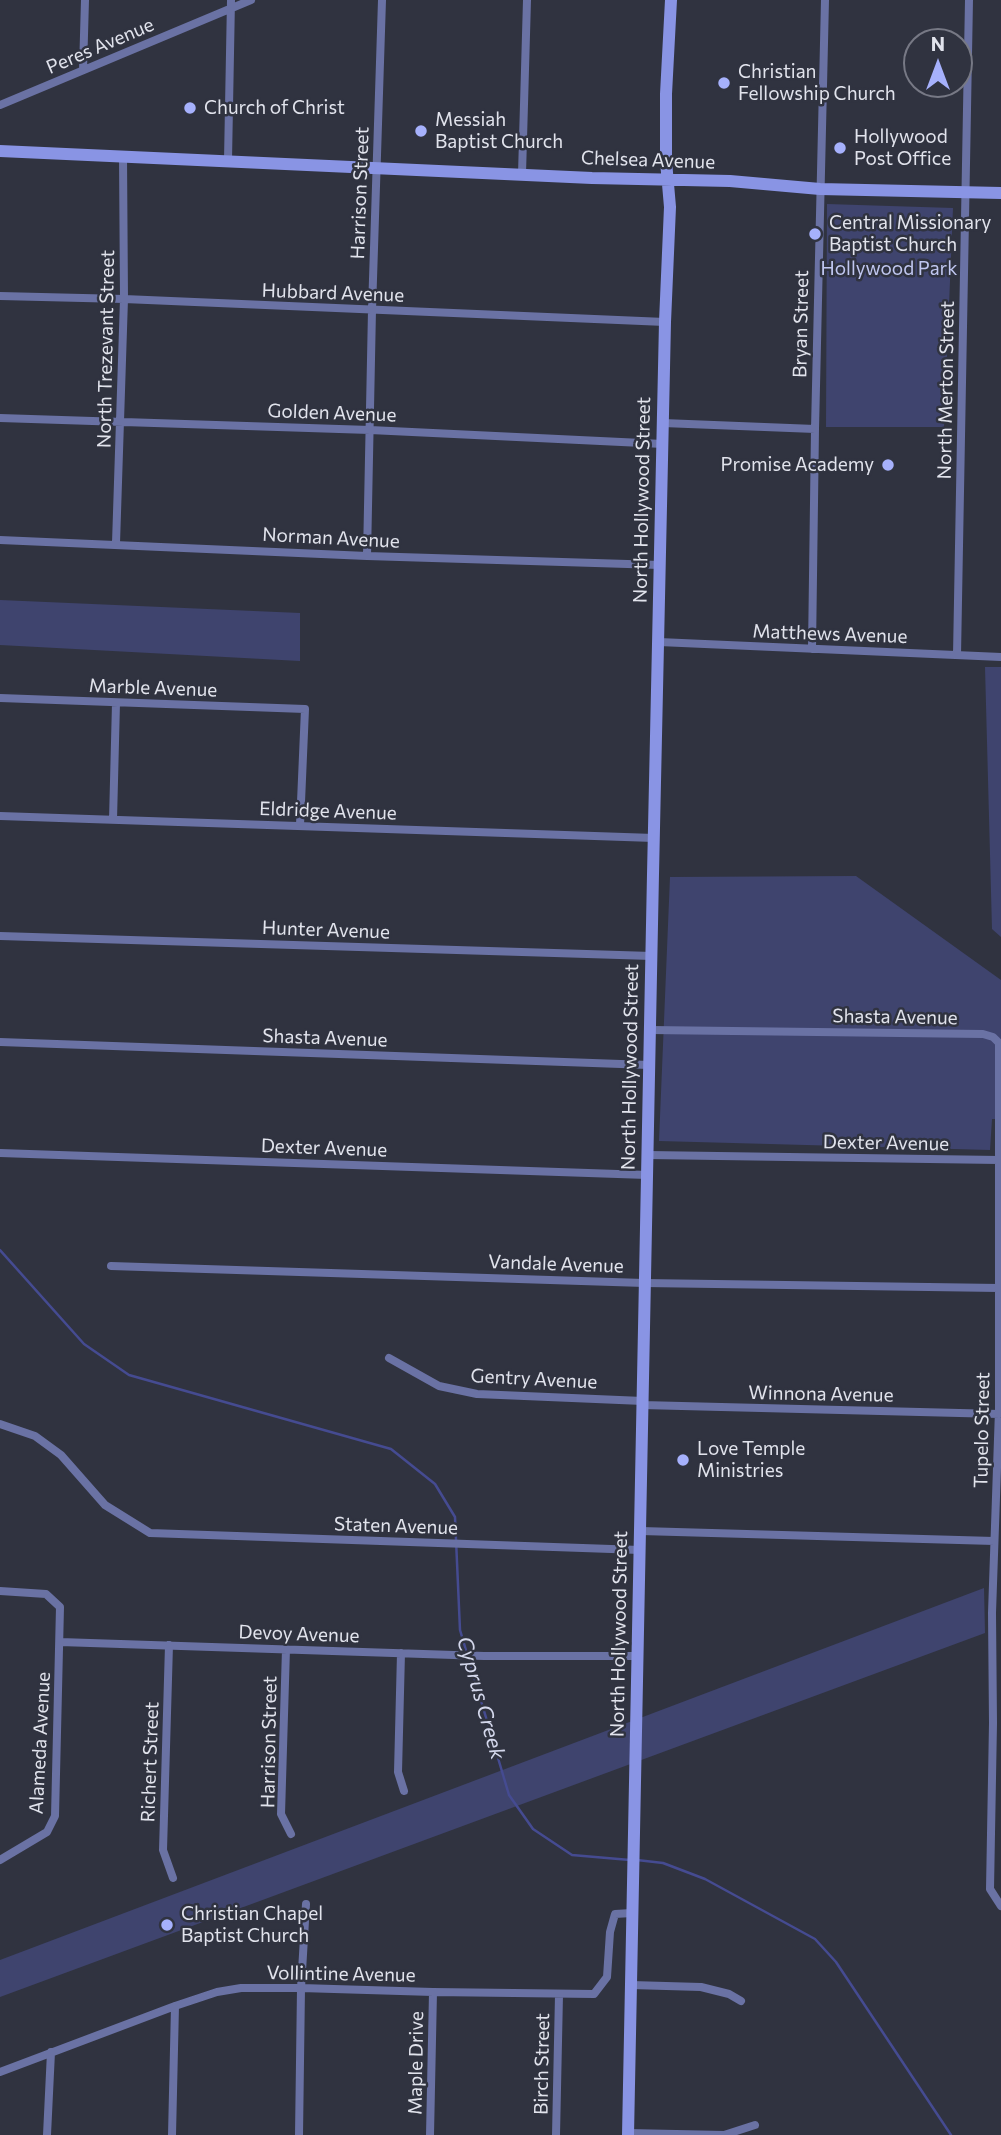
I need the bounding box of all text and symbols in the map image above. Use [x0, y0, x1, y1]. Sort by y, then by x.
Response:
street label: Peres Avenue [43, 13, 157, 79]
north arrow [903, 28, 973, 98]
text: N [931, 32, 945, 55]
place label: Christian Fellowship Church [738, 61, 896, 105]
marker: Christian Fellowship Church [716, 75, 732, 91]
place label: Church of Christ [204, 97, 345, 119]
marker: Church of Christ [182, 100, 198, 116]
place label: Messiah Baptist Church [435, 109, 563, 153]
marker: Messiah Baptist Church [413, 123, 429, 139]
street label: Harrison Street [346, 126, 374, 260]
place label: Hollywood Post Office [854, 126, 951, 170]
marker: Hollywood Post Office [832, 140, 848, 156]
street label: Chelsea Avenue [580, 146, 716, 174]
place label: Central Missionary Baptist Church [829, 212, 991, 256]
marker: Central Missionary Baptist Church [807, 226, 823, 242]
street label: North Trezevant Street [93, 250, 119, 448]
park label: Hollywood Park [820, 258, 958, 280]
street label: Bryan Street [789, 270, 813, 378]
street label: Hubbard Avenue [261, 279, 405, 307]
street label: North Merton Street [933, 301, 959, 479]
street label: North Hollywood Street [629, 397, 655, 603]
street label: Golden Avenue [267, 399, 397, 427]
place label: Promise Academy [720, 454, 874, 476]
marker: Promise Academy [880, 457, 896, 473]
street label: Norman Avenue [262, 523, 400, 553]
street label: Matthews Avenue [752, 620, 908, 648]
street label: Marble Avenue [88, 674, 218, 702]
street label: Eldridge Avenue [259, 797, 397, 825]
street label: Hunter Avenue [262, 916, 390, 944]
street label: North Hollywood Street [617, 964, 643, 1170]
street label: Shasta Avenue [832, 1005, 958, 1029]
street label: Shasta Avenue [262, 1024, 388, 1052]
street label: Dexter Avenue [823, 1130, 949, 1156]
street label: Dexter Avenue [260, 1134, 388, 1162]
street label: Vandale Avenue [488, 1250, 624, 1278]
street label: Gentry Avenue [470, 1364, 598, 1394]
street label: Tupelo Street [970, 1372, 994, 1488]
street label: Winnona Avenue [748, 1381, 894, 1407]
place label: Love Temple Ministries [697, 1438, 805, 1482]
marker: Love Temple Ministries [675, 1452, 691, 1468]
street label: Staten Avenue [334, 1512, 458, 1540]
street label: North Hollywood Street [606, 1531, 632, 1737]
street label: Devoy Avenue [238, 1620, 360, 1648]
water label: Cyprus Creek [451, 1634, 511, 1762]
street label: Alameda Avenue [25, 1671, 55, 1815]
street label: Harrison Street [256, 1676, 282, 1808]
street label: Richert Street [137, 1701, 163, 1823]
place label: Christian Chapel Baptist Church [181, 1903, 323, 1947]
marker: Christian Chapel Baptist Church [159, 1917, 175, 1933]
street label: Vollintine Avenue [266, 1961, 416, 1987]
street label: Maple Drive [404, 2011, 428, 2115]
street label: Birch Street [530, 2013, 554, 2115]

